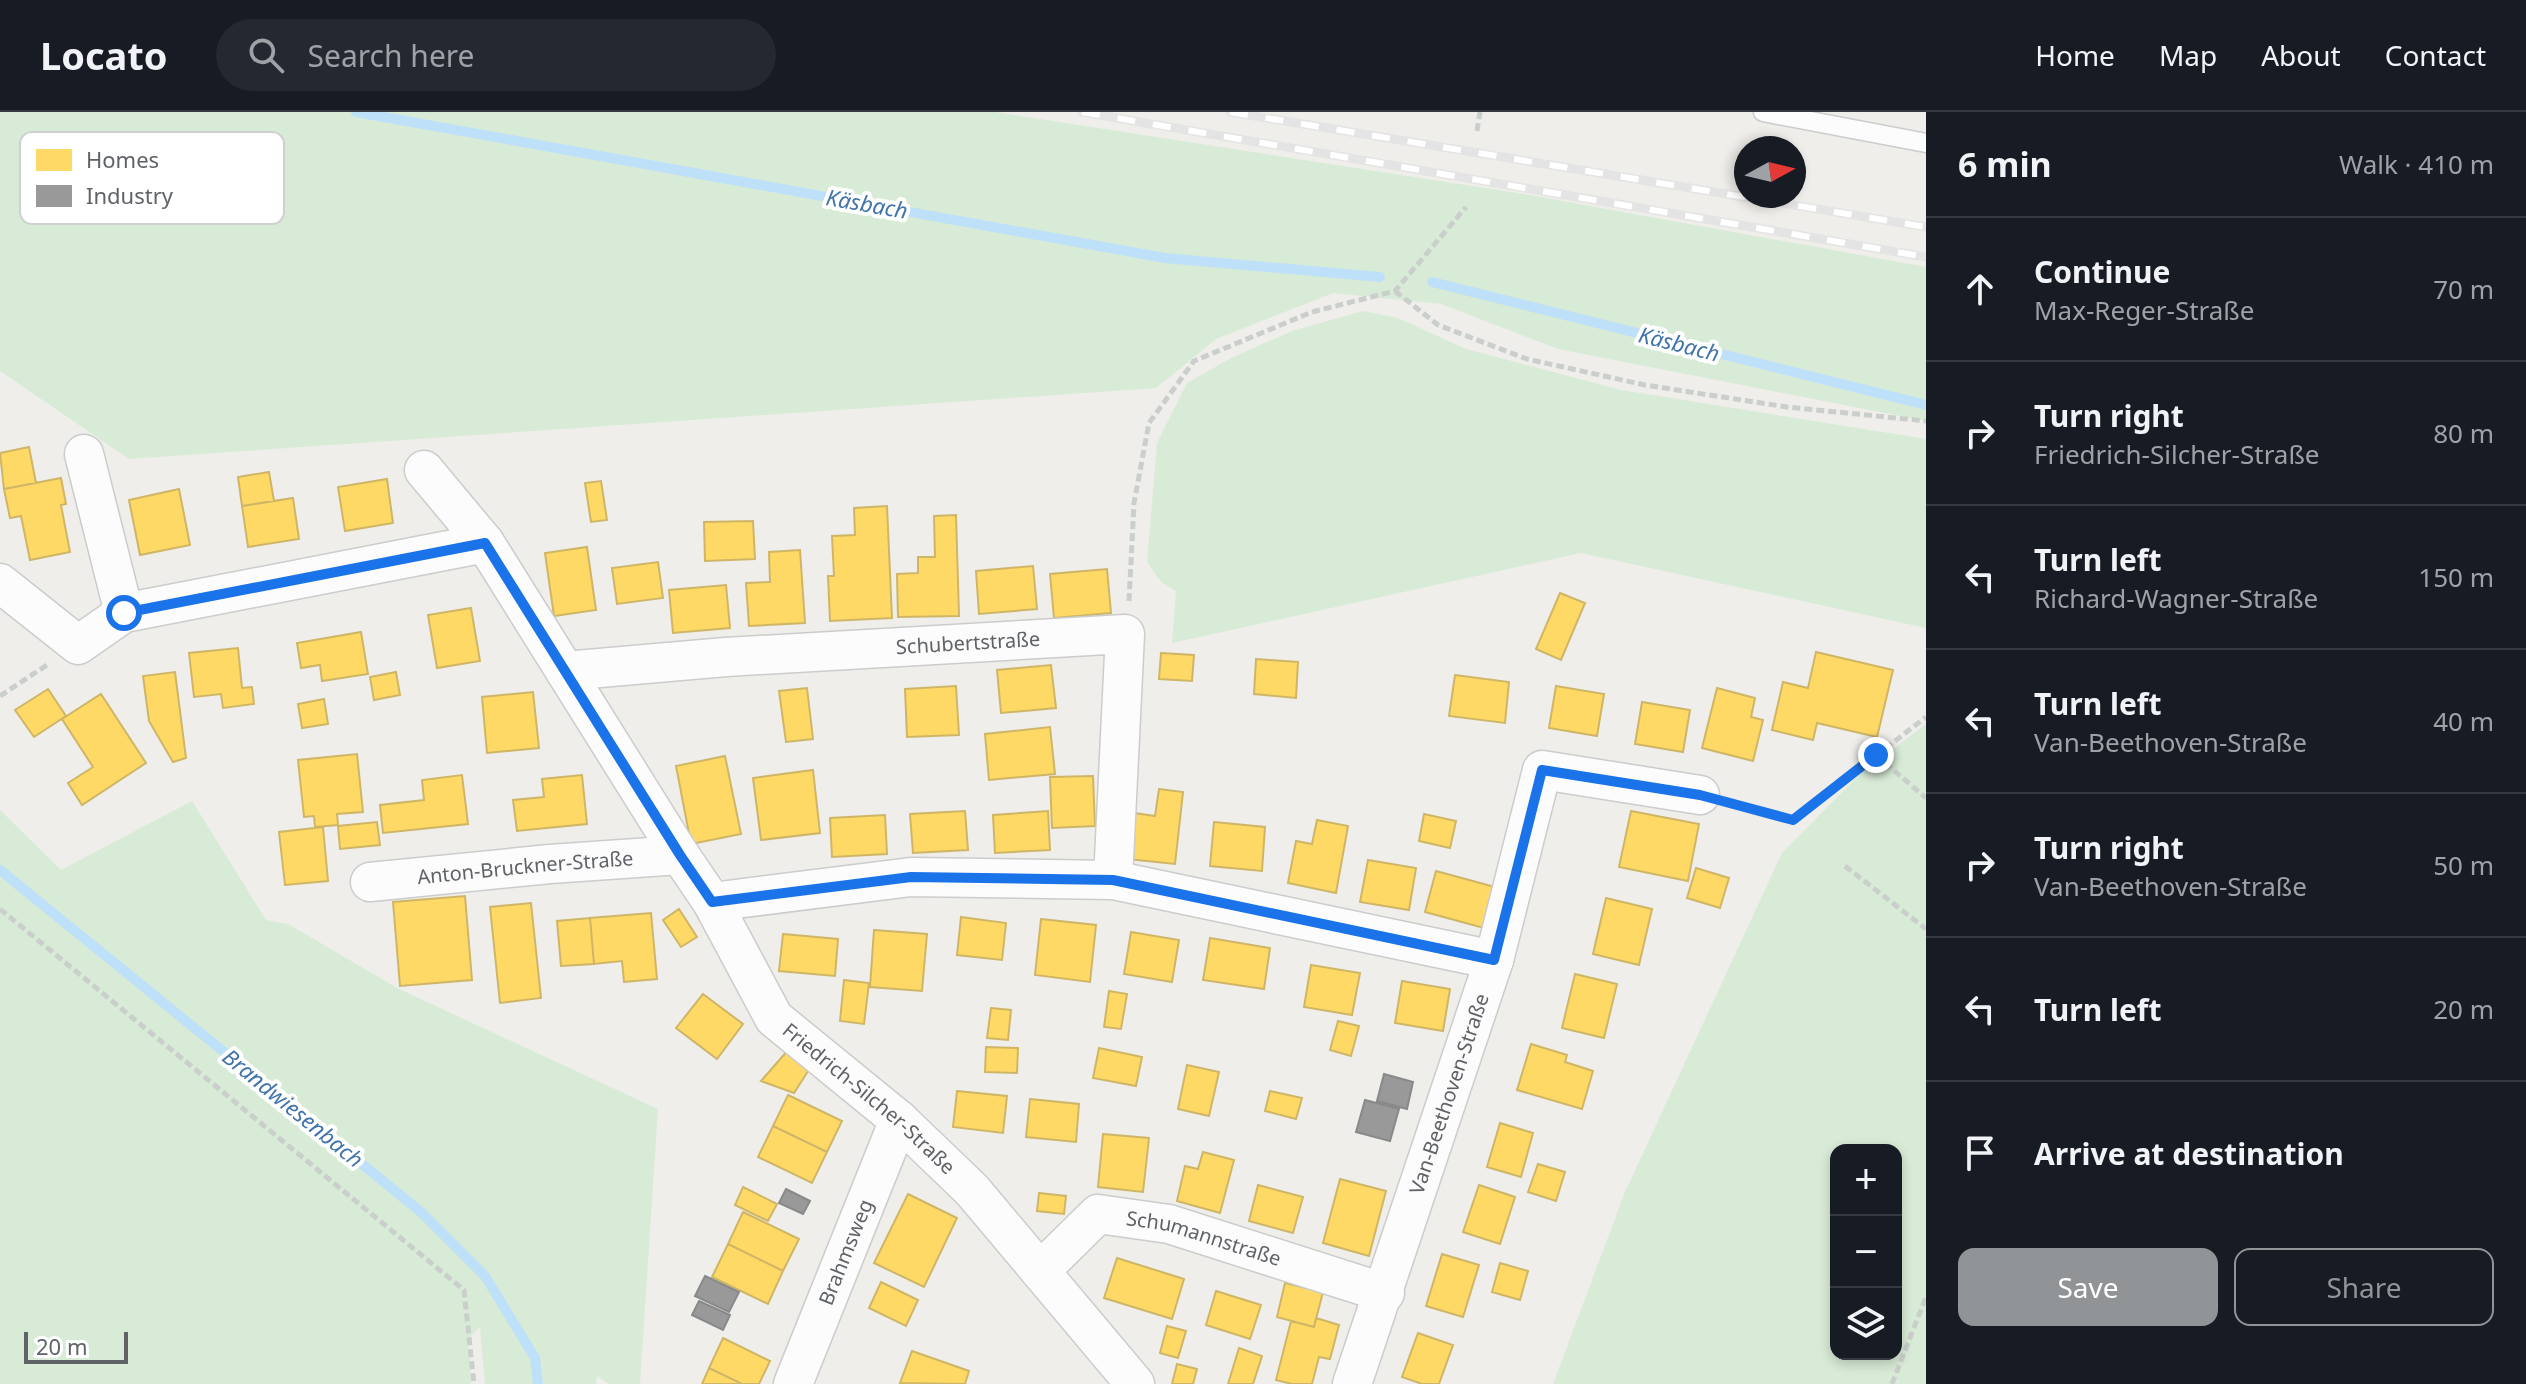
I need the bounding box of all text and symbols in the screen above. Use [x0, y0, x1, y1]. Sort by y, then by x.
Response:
search box [216, 19, 776, 91]
text: Locato [40, 29, 168, 81]
icon: search [244, 33, 288, 77]
text: Search here [308, 35, 475, 76]
text: Home [2035, 36, 2115, 74]
text: Map [2159, 36, 2217, 74]
text: About [2261, 36, 2341, 74]
text: Contact [2385, 36, 2486, 74]
legend [20, 132, 284, 224]
north arrow [1734, 136, 1806, 208]
text: 6 min [1958, 141, 2052, 187]
text: Homes [86, 144, 159, 174]
text: Walk · 410 m [2339, 146, 2494, 182]
text: Industry [86, 180, 174, 210]
water label: Käsbach [824, 181, 910, 225]
text: Continue [2034, 251, 2170, 292]
icon: ahead [1958, 267, 2002, 311]
text: 70 m [2433, 271, 2494, 307]
text: Max-Reger-Straße [2034, 292, 2254, 328]
water label: Käsbach [1636, 319, 1723, 368]
text: Turn right [2034, 395, 2184, 436]
icon: right [1958, 411, 2002, 455]
text: 80 m [2433, 415, 2494, 451]
text: Friedrich-Silcher-Straße [2034, 436, 2320, 472]
text: Turn left [2034, 539, 2162, 580]
icon: left [1958, 555, 2002, 599]
text: 150 m [2418, 559, 2494, 595]
text: Richard-Wagner-Straße [2034, 580, 2318, 616]
route start [106, 595, 142, 631]
street label: Schubertstraße [895, 625, 1041, 660]
text: Turn left [2034, 683, 2162, 724]
icon: left [1958, 699, 2002, 743]
text: 40 m [2433, 703, 2494, 739]
text: Van-Beethoven-Straße [2034, 724, 2307, 760]
route end [1858, 737, 1894, 773]
text: Turn right [2034, 827, 2184, 868]
icon: right [1958, 843, 2002, 887]
street label: Anton-Bruckner-Straße [416, 844, 634, 890]
text: 50 m [2433, 847, 2494, 883]
text: Van-Beethoven-Straße [2034, 868, 2307, 904]
icon: left [1958, 987, 2002, 1031]
text: Turn left [2034, 989, 2162, 1030]
street label: Van-Beethoven-Straße [1403, 990, 1495, 1198]
text: 20 m [2433, 991, 2494, 1027]
street label: Friedrich-Silcher-Straße [777, 1016, 961, 1180]
water label: Brandwiesenbach [217, 1041, 370, 1173]
icon: arrive [1958, 1131, 2002, 1175]
text: Arrive at destination [2034, 1133, 2344, 1174]
map controls [1830, 1144, 1902, 1360]
button: + [1830, 1144, 1902, 1216]
street label: Brahmsweg [812, 1195, 879, 1309]
street label: Schumannstraße [1125, 1204, 1285, 1272]
button: − [1830, 1216, 1902, 1288]
button: Save [1958, 1248, 2218, 1326]
button: Share [2234, 1248, 2494, 1326]
button: layers [1830, 1288, 1902, 1360]
scale bar [24, 1328, 128, 1364]
text: 20 m [36, 1331, 87, 1361]

